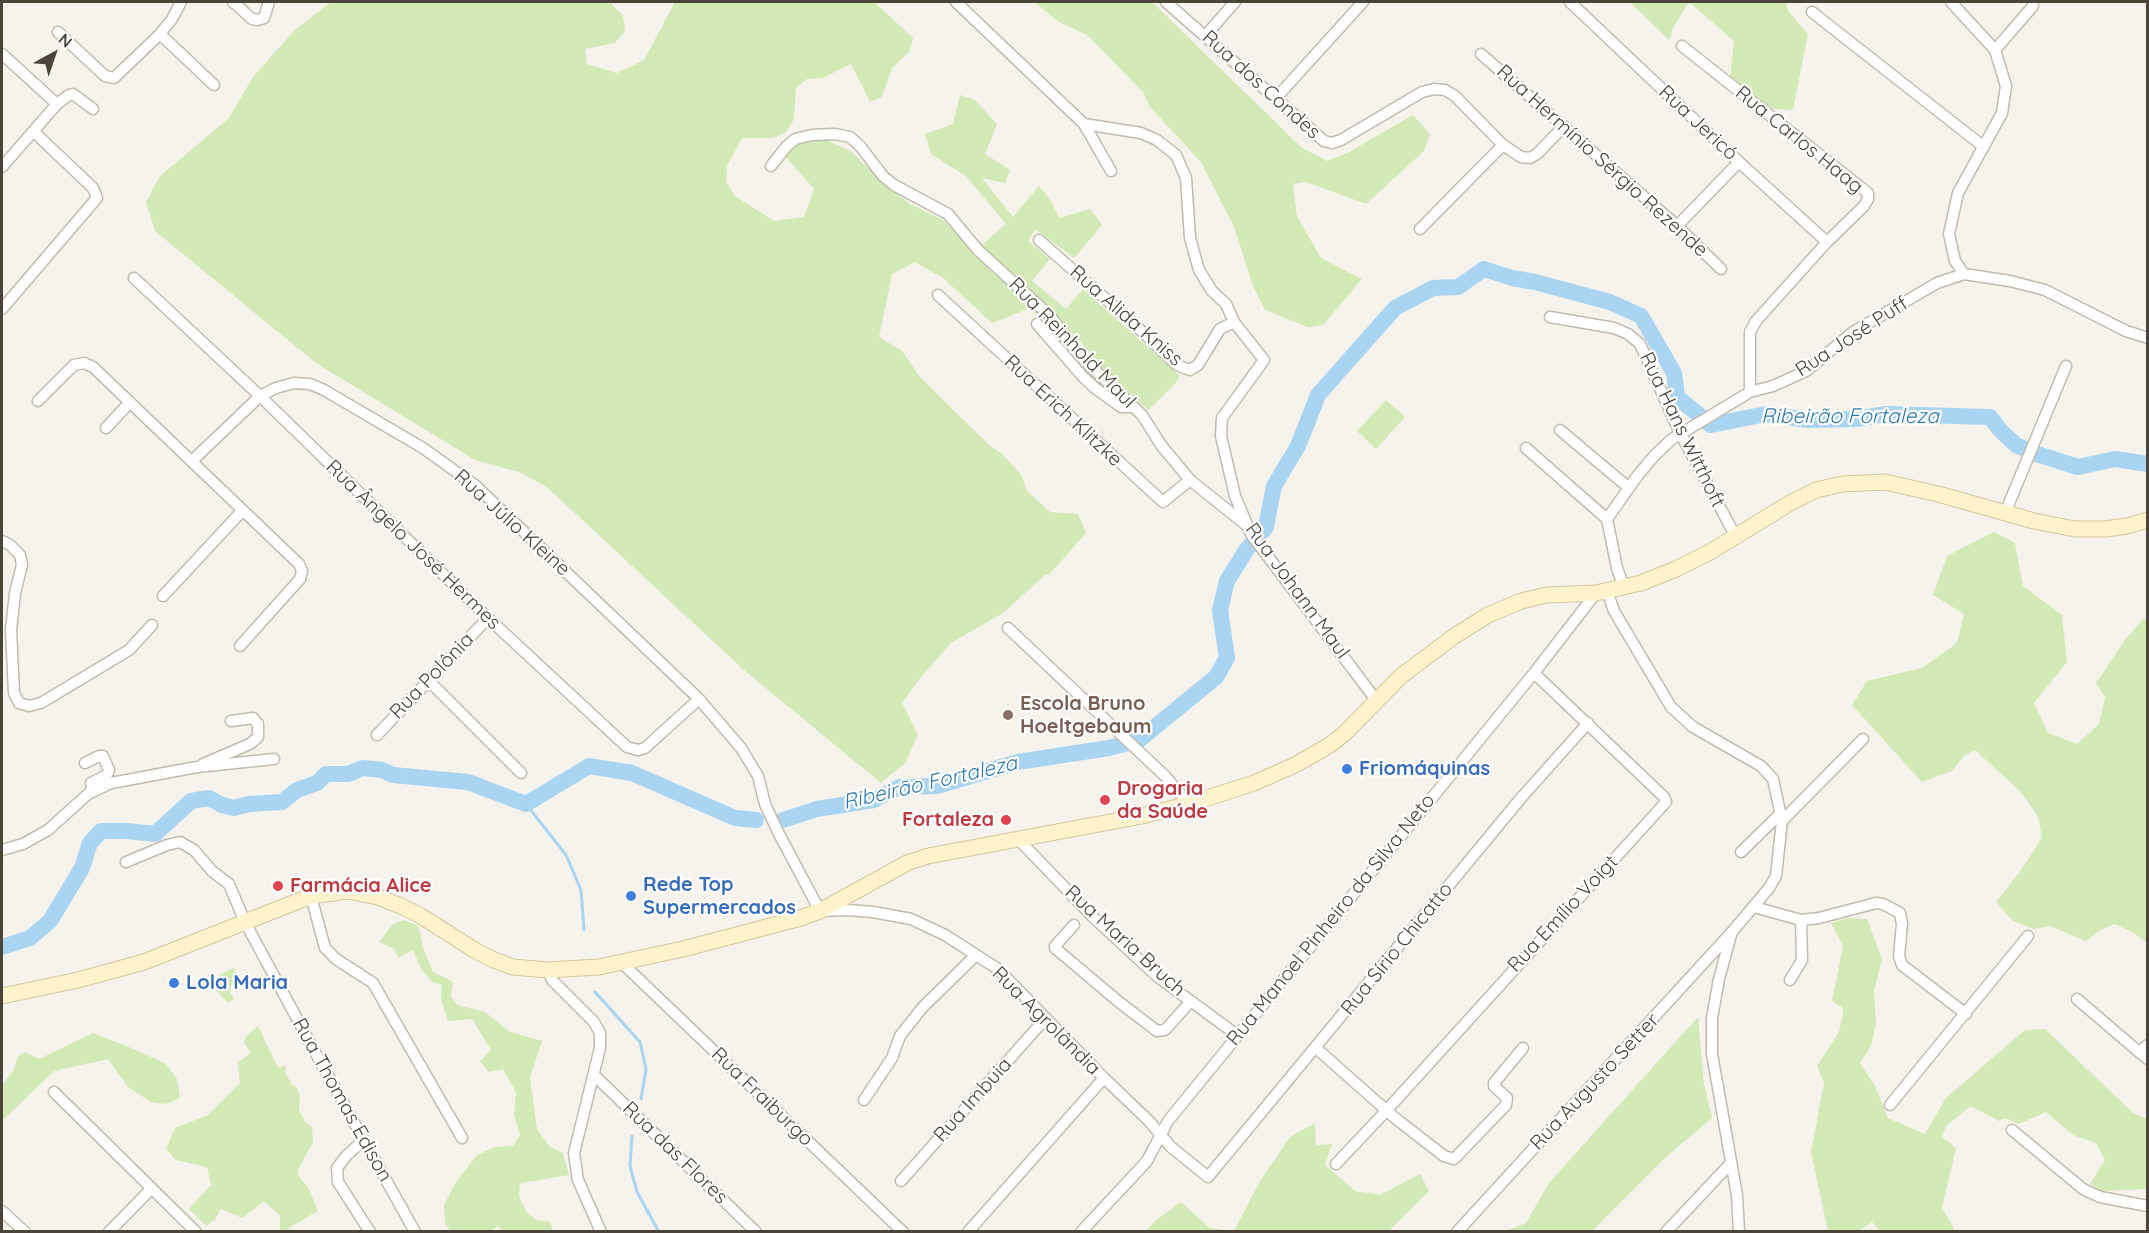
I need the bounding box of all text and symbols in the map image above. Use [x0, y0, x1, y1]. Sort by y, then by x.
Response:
north arrow [24, 24, 84, 84]
street label: Rua dos Condes [1197, 26, 1325, 144]
text: N [55, 29, 76, 52]
street label: Rua Hermínio Sérgio Rezende [1491, 60, 1713, 262]
street label: Rua Jericó [1653, 80, 1743, 166]
street label: Rua Carlos Haag [1730, 81, 1868, 199]
street label: Rua Alida Kniss [1065, 260, 1187, 372]
street label: Rua Reinhold Maul [1003, 273, 1141, 413]
street label: Rua José Puff [1791, 292, 1913, 382]
street label: Rua Hans Witthoft [1634, 348, 1730, 512]
street label: Rua Erich Klitzke [999, 350, 1127, 472]
water label: Ribeirão Fortaleza [1761, 404, 1939, 430]
street label: Rua Ângelo José Hermes [321, 455, 505, 635]
street label: Rua Júlio Kleine [449, 465, 575, 581]
street label: Rua Johann Maul [1240, 518, 1354, 664]
street label: Rua Polônia [385, 628, 479, 724]
place label: Escola Bruno Hoeltgebaum [1020, 692, 1151, 739]
marker: Escola Bruno Hoeltgebaum [1001, 708, 1015, 722]
water label: Ribeirão Fortaleza [840, 751, 1020, 815]
place label: Friomáquinas [1359, 757, 1490, 781]
marker: Friomáquinas [1340, 762, 1354, 776]
place label: Drogaria da Saúde [1117, 777, 1208, 824]
street label: Rua Manoel Pinheiro da Silva Neto [1222, 789, 1440, 1051]
marker: Drogaria da Saúde [1098, 793, 1112, 807]
place label: Fortaleza [902, 808, 994, 832]
marker: Fortaleza [999, 813, 1013, 827]
street label: Rua Emílio Voigt [1503, 851, 1623, 977]
place label: Rede Top Supermercados [643, 873, 796, 920]
place label: Farmácia Alice [290, 874, 431, 898]
street label: Rua Sírio Chicatto [1336, 878, 1458, 1020]
marker: Farmácia Alice [271, 879, 285, 893]
street label: Rua Maria Bruch [1060, 880, 1190, 1002]
marker: Rede Top Supermercados [624, 889, 638, 903]
street label: Rua Agrolândia [987, 962, 1105, 1080]
place label: Lola Maria [186, 971, 288, 995]
marker: Lola Maria [167, 976, 181, 990]
street label: Rua Augusto Setter [1525, 1009, 1665, 1155]
street label: Rua Thomas Edison [287, 1014, 397, 1186]
street label: Rua Fraiburgo [706, 1042, 818, 1152]
street label: Rua Imbuia [929, 1053, 1017, 1147]
street label: Rua das Flores [617, 1097, 733, 1209]

